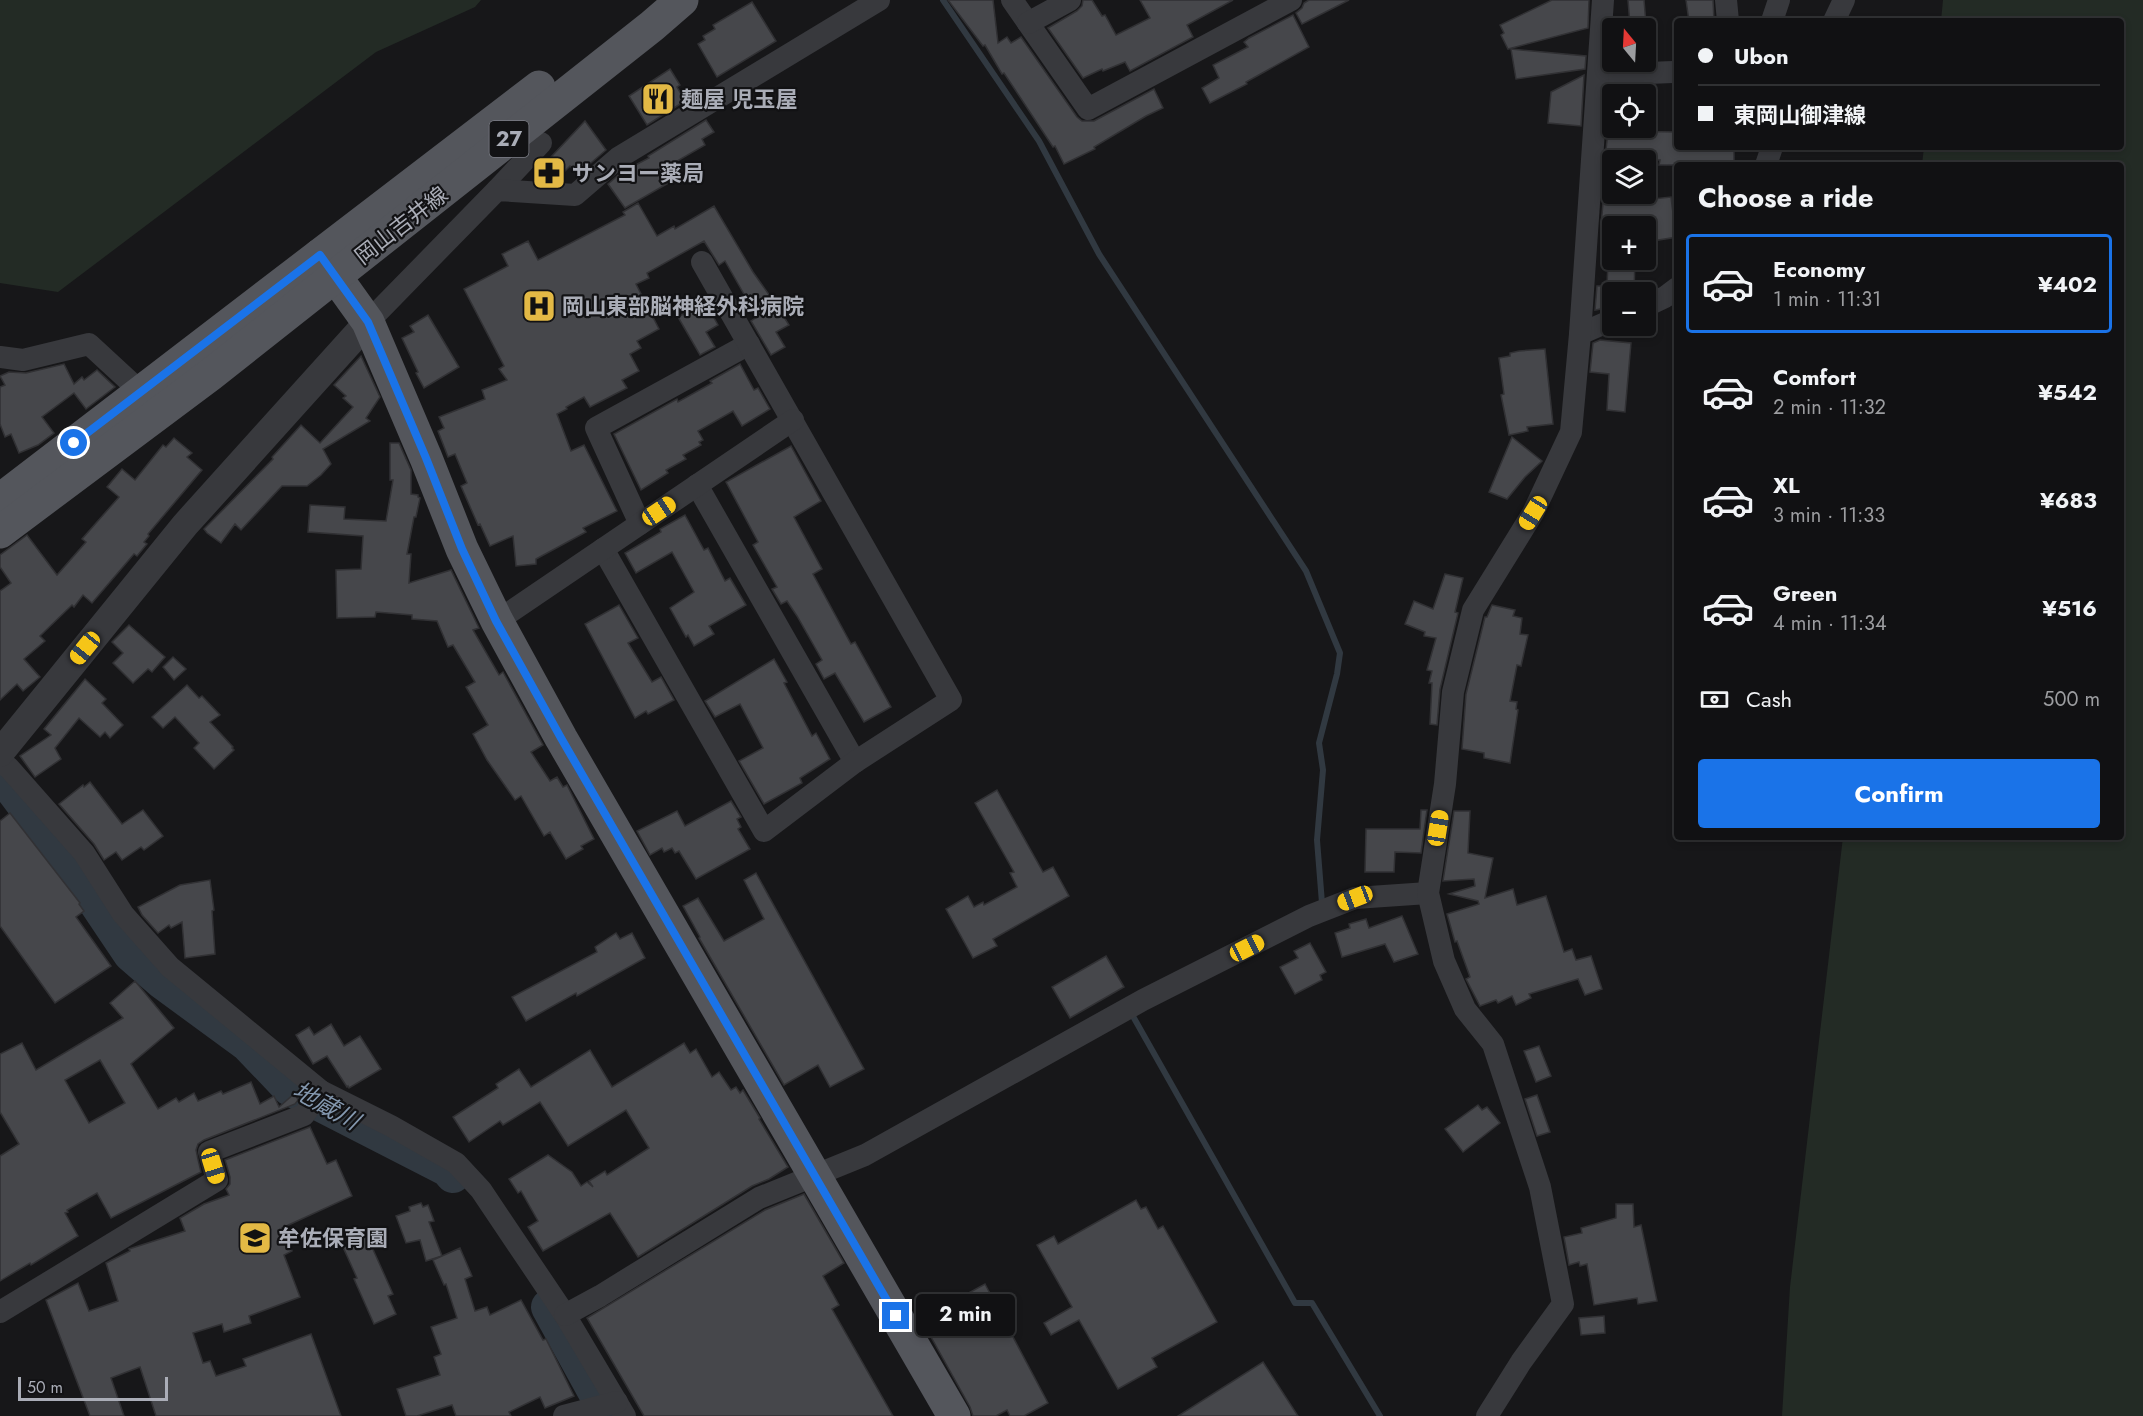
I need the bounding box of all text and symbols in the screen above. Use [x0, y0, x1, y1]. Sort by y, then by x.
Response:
north arrow [1602, 18, 1656, 72]
map controls [1602, 18, 1656, 336]
text: Ubon [1734, 40, 1789, 72]
restaurant icon: 麺屋 児玉屋 [640, 81, 676, 117]
place label: 麺屋 児玉屋 [681, 83, 798, 115]
button: locate [1602, 84, 1656, 138]
text: 東岡山御津線 [1734, 99, 1866, 131]
road number: 27 [490, 121, 528, 157]
button: layers [1602, 150, 1656, 204]
pharmacy icon: サンヨー薬局 [531, 155, 567, 191]
place label: サンヨー薬局 [572, 157, 704, 189]
text: Choose a ride [1698, 178, 1873, 217]
street label: 岡山吉井線 [348, 179, 454, 271]
button: + [1602, 216, 1656, 270]
text: Economy [1773, 253, 1865, 285]
icon: car [1701, 257, 1755, 311]
text: ¥402 [2038, 268, 2097, 300]
button: − [1602, 282, 1656, 336]
text: 1 min · 11:31 [1773, 285, 1881, 314]
hospital icon: 岡山東部脳神経外科病院 [521, 288, 557, 324]
place label: 岡山東部脳神経外科病院 [562, 290, 804, 322]
text: Comfort [1773, 361, 1856, 393]
icon: car [1701, 365, 1755, 419]
text: ¥542 [2038, 376, 2097, 408]
text: 2 min · 11:32 [1773, 393, 1886, 422]
route start [60, 429, 87, 456]
text: XL [1773, 469, 1800, 501]
icon: car [1701, 473, 1755, 527]
text: ¥683 [2040, 484, 2097, 516]
car [639, 493, 679, 529]
car [1516, 493, 1550, 533]
text: 3 min · 11:33 [1773, 501, 1885, 530]
text: Green [1773, 577, 1837, 609]
icon: car [1701, 581, 1755, 635]
text: ¥516 [2042, 592, 2097, 624]
text: 4 min · 11:34 [1773, 609, 1887, 638]
car [67, 628, 103, 668]
icon: cash [1698, 683, 1731, 716]
text: Cash [1746, 683, 1792, 715]
text: 500 m [2043, 685, 2100, 714]
button: Confirm [1698, 759, 2100, 828]
car [1426, 809, 1450, 847]
car [1335, 883, 1375, 913]
car [1227, 932, 1267, 964]
water label: 地蔵川 [286, 1073, 369, 1140]
car [199, 1146, 227, 1186]
school or university icon: 牟佐保育園 [237, 1220, 273, 1256]
place label: 牟佐保育園 [278, 1222, 388, 1254]
callout: 2 min [917, 1295, 1016, 1337]
text: 2 min [939, 1300, 992, 1329]
route end [882, 1302, 909, 1329]
scale bar [18, 1374, 168, 1402]
text: 50 m [27, 1376, 63, 1399]

